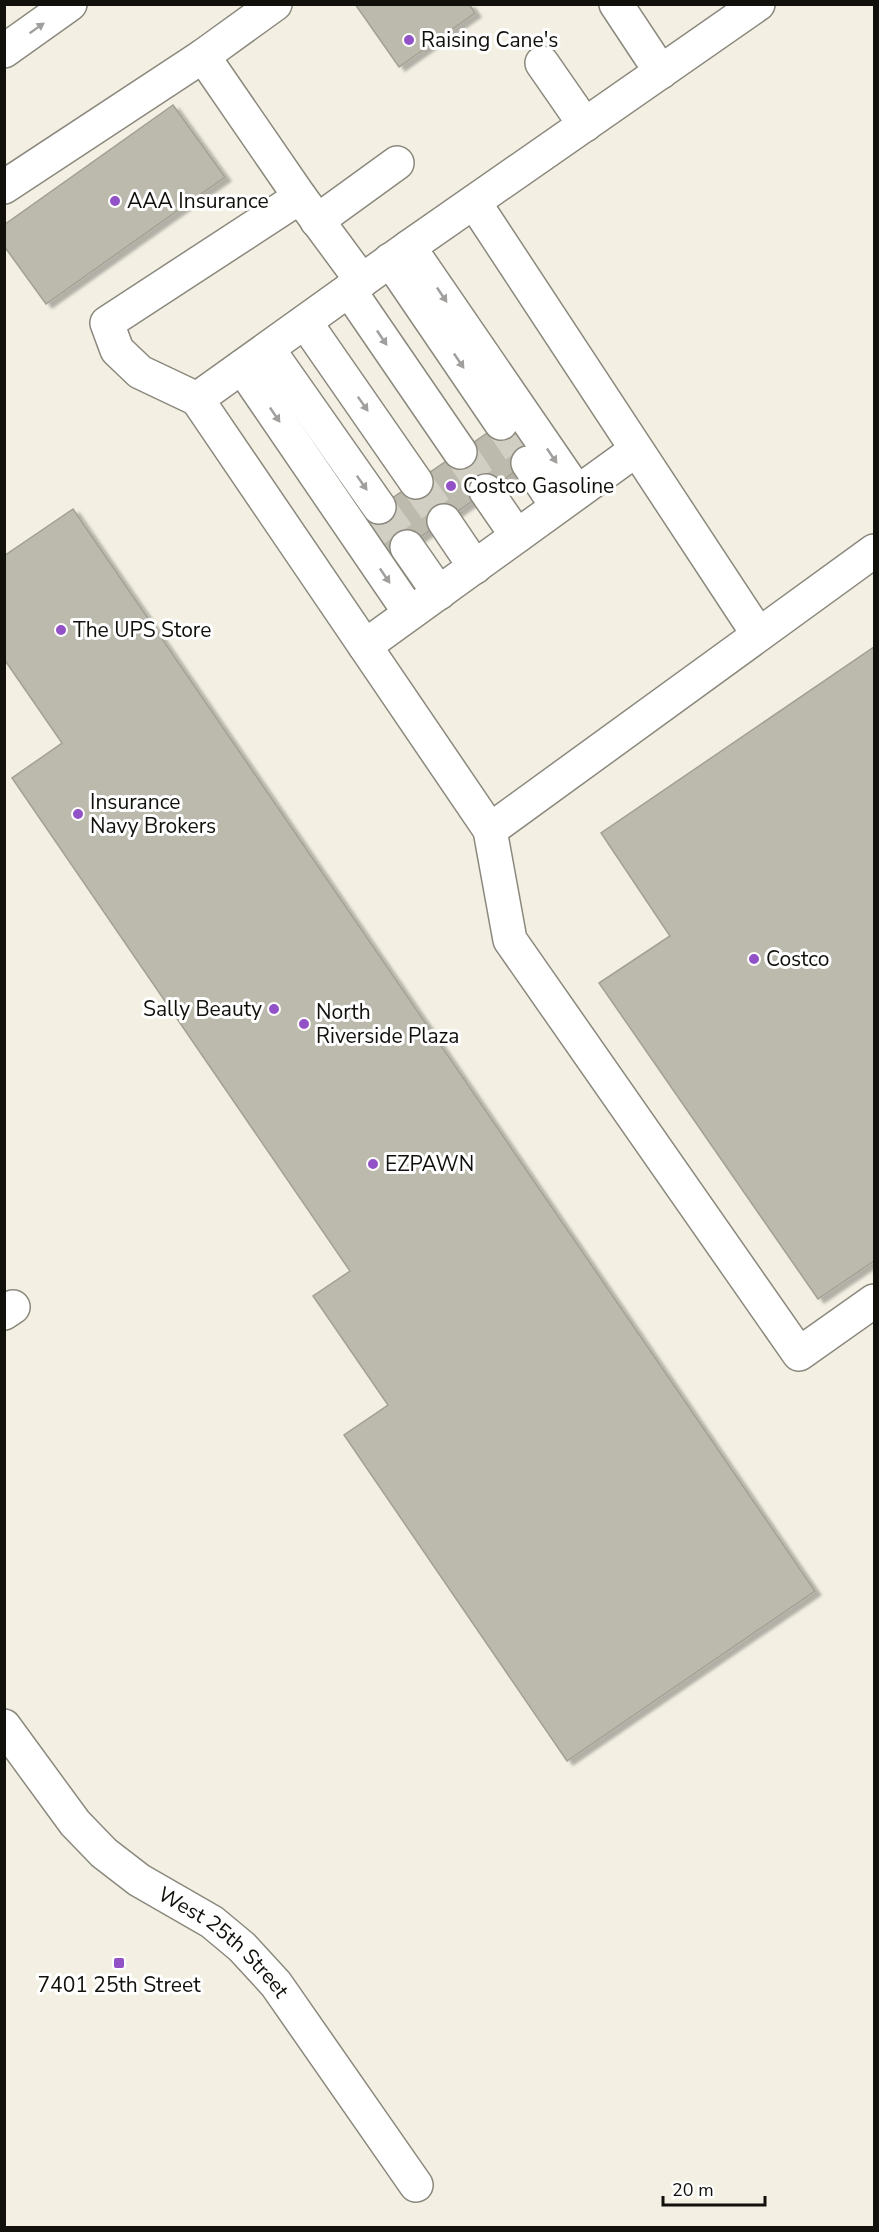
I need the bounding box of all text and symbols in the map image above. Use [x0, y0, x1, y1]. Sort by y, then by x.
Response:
one-way arrow [29, 22, 45, 34]
place label: Raising Cane's [421, 26, 558, 54]
marker: Raising Cane's [402, 33, 416, 47]
place label: AAA Insurance [127, 187, 269, 215]
marker: AAA Insurance [108, 194, 122, 208]
one-way arrow [436, 287, 447, 303]
one-way arrow [377, 330, 388, 346]
one-way arrow [453, 352, 464, 369]
one-way arrow [357, 396, 369, 412]
one-way arrow [269, 407, 280, 423]
one-way arrow [546, 447, 558, 463]
place label: Costco Gasoline [463, 472, 614, 500]
one-way arrow [356, 474, 368, 490]
marker: Costco Gasoline [444, 479, 458, 493]
one-way arrow [379, 568, 390, 584]
place label: The UPS Store [73, 616, 211, 644]
marker: The UPS Store [54, 623, 68, 637]
place label: Insurance Navy Brokers [90, 788, 216, 840]
marker: Insurance Navy Brokers [71, 807, 85, 821]
place label: Costco [766, 945, 830, 973]
marker: Costco [747, 952, 761, 966]
place label: Sally Beauty [143, 995, 262, 1023]
place label: North Riverside Plaza [316, 998, 459, 1050]
marker: Sally Beauty [267, 1002, 281, 1016]
marker: North Riverside Plaza [297, 1017, 311, 1031]
place label: EZPAWN [385, 1150, 474, 1178]
marker: EZPAWN [366, 1157, 380, 1171]
street label: West 25th Street [153, 1880, 296, 2004]
marker: 7401 25th Street [112, 1956, 126, 1970]
place label: 7401 25th Street [38, 1971, 201, 1999]
scale bar [663, 2169, 765, 2207]
text: 20 m [672, 2178, 714, 2202]

